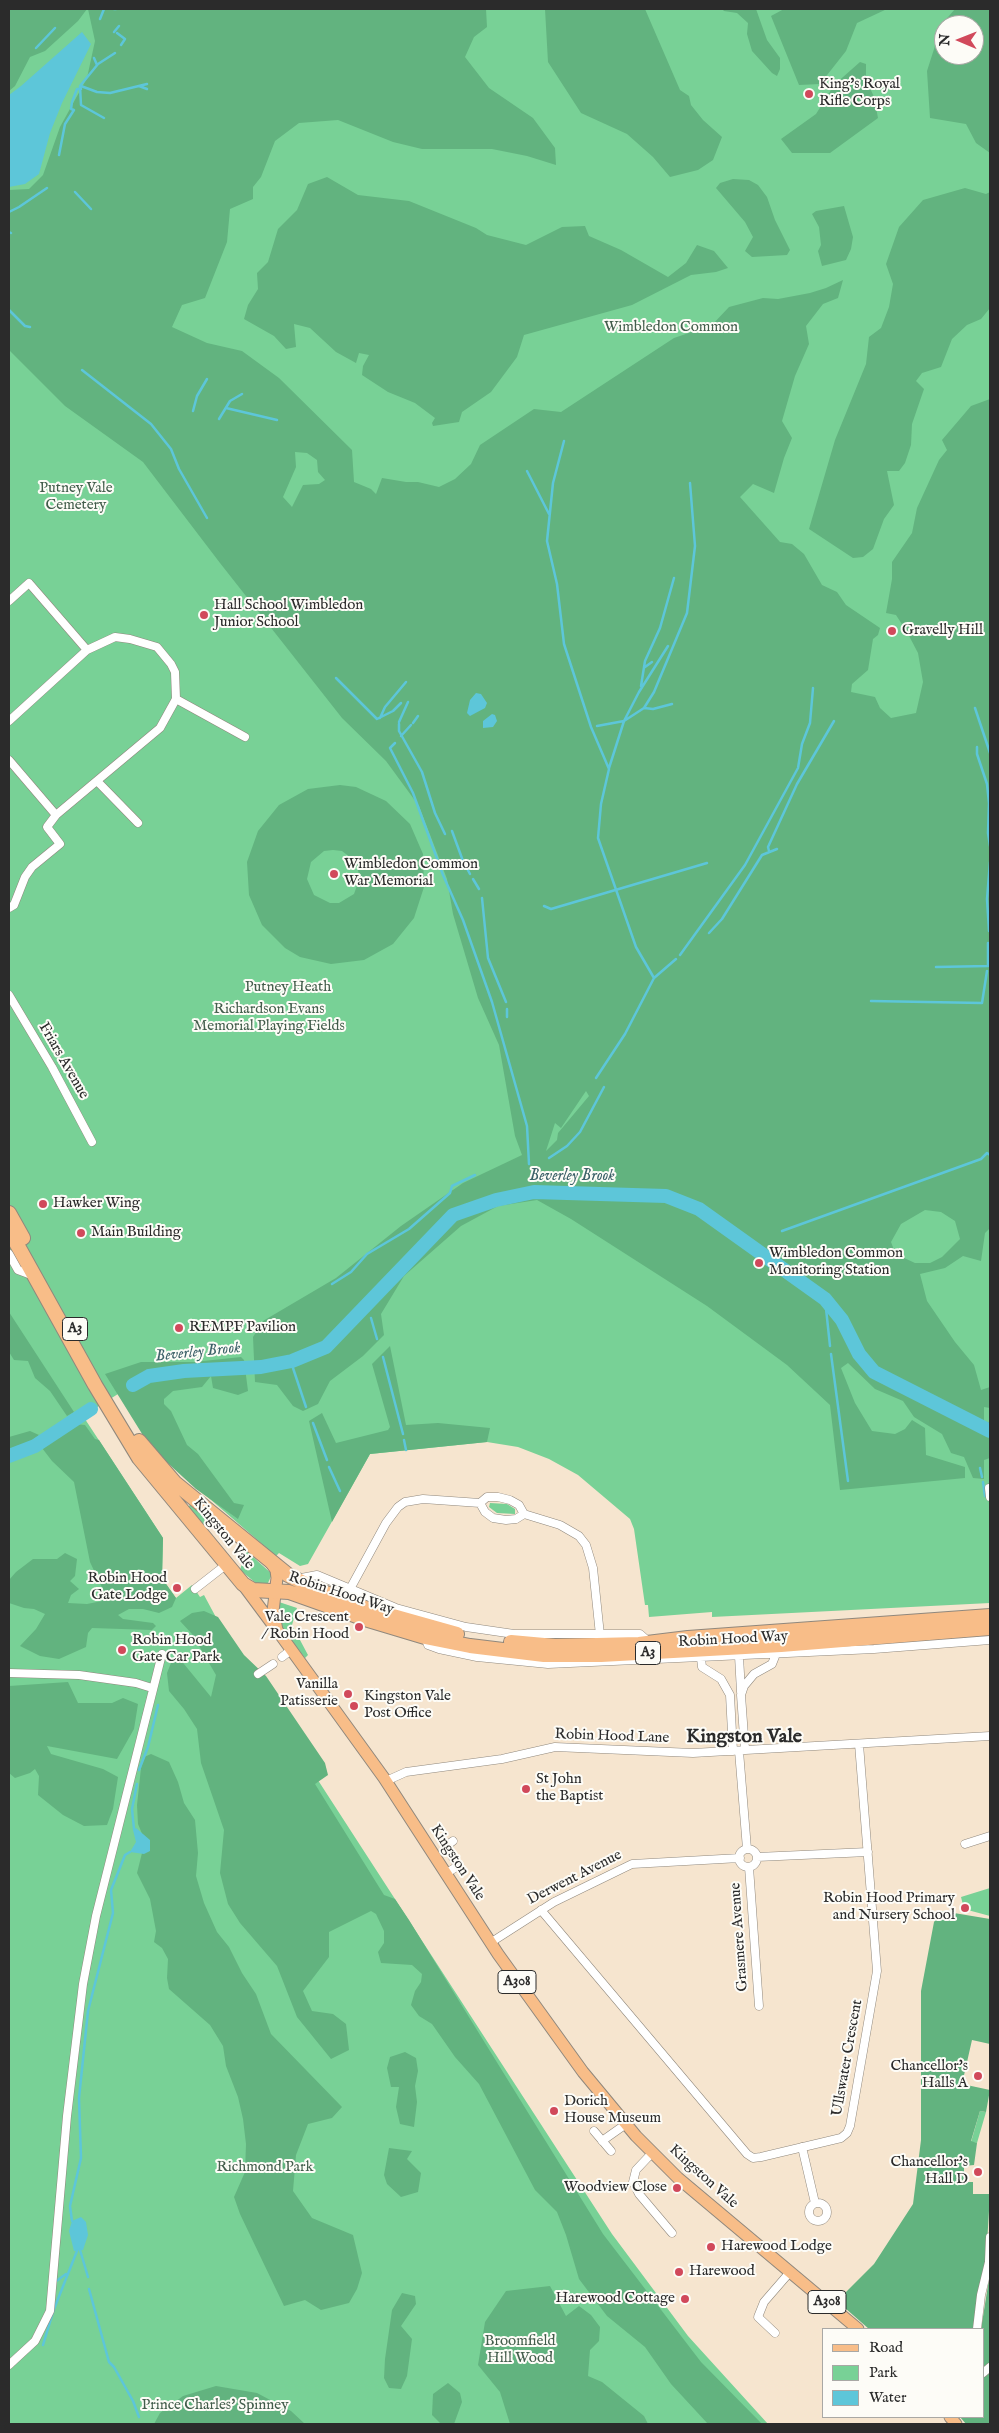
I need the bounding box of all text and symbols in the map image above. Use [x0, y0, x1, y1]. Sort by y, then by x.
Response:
north arrow [934, 15, 984, 65]
text: N [936, 34, 954, 46]
place label: King's Royal Rifle Corps [819, 76, 900, 111]
marker: King's Royal Rifle Corps [803, 88, 815, 100]
park label: Wimbledon Common [604, 319, 738, 337]
park label: Putney Vale Cemetery [39, 480, 113, 515]
place label: Hall School Wimbledon Junior School [214, 597, 363, 632]
marker: Hall School Wimbledon Junior School [198, 609, 210, 621]
place label: Gravelly Hill [902, 622, 983, 640]
marker: Gravelly Hill [886, 625, 898, 637]
place label: Wimbledon Common War Memorial [344, 856, 478, 891]
marker: Wimbledon Common War Memorial [328, 868, 340, 880]
park label: Putney Heath [245, 979, 331, 997]
park label: Richardson Evans Memorial Playing Fields [193, 1001, 345, 1036]
street label: Friars Avenue [34, 1020, 92, 1102]
water label: Beverley Brook [529, 1167, 615, 1187]
place label: Hawker Wing [53, 1195, 140, 1213]
marker: Hawker Wing [37, 1198, 49, 1210]
place label: Main Building [91, 1224, 181, 1242]
marker: Main Building [75, 1227, 87, 1239]
place label: Wimbledon Common Monitoring Station [769, 1245, 903, 1280]
marker: Wimbledon Common Monitoring Station [753, 1257, 765, 1269]
road number: A3 [62, 1318, 88, 1340]
place label: REMPF Pavilion [189, 1319, 296, 1337]
marker: REMPF Pavilion [173, 1322, 185, 1334]
water label: Beverley Brook [155, 1339, 241, 1367]
street label: Kingston Vale [189, 1495, 257, 1573]
street label: Robin Hood Way [286, 1568, 396, 1620]
place label: Robin Hood Gate Lodge [88, 1570, 167, 1605]
marker: Robin Hood Gate Lodge [171, 1582, 183, 1594]
place label: Vale Crescent / Robin Hood [261, 1609, 349, 1644]
marker: Vale Crescent / Robin Hood [353, 1621, 365, 1633]
street label: Robin Hood Way [678, 1628, 788, 1652]
place label: Robin Hood Gate Car Park [132, 1632, 220, 1667]
road number: A3 [636, 1642, 660, 1665]
marker: Robin Hood Gate Car Park [116, 1644, 128, 1656]
place label: Vanilla Patisserie [280, 1676, 338, 1711]
marker: Vanilla Patisserie [342, 1688, 354, 1700]
place label: Kingston Vale Post Office [364, 1688, 451, 1723]
marker: Kingston Vale Post Office [348, 1700, 360, 1712]
street label: Robin Hood Lane [554, 1726, 670, 1748]
district label: Kingston Vale [686, 1726, 802, 1750]
place label: St John the Baptist [536, 1771, 603, 1806]
marker: St John the Baptist [520, 1783, 532, 1795]
street label: Kingston Vale [426, 1822, 488, 1904]
street label: Derwent Avenue [525, 1847, 625, 1909]
street label: Grasmere Avenue [727, 1882, 753, 1992]
place label: Robin Hood Primary and Nursery School [823, 1890, 955, 1925]
marker: Robin Hood Primary and Nursery School [959, 1902, 971, 1914]
road number: A308 [498, 1970, 536, 1994]
street label: Ullswater Crescent [829, 1998, 867, 2118]
place label: Chancellor's Halls A [891, 2058, 968, 2093]
marker: Chancellor's Halls A [972, 2070, 984, 2082]
place label: Dorich House Museum [564, 2093, 661, 2128]
marker: Dorich House Museum [548, 2105, 560, 2117]
street label: Kingston Vale [665, 2141, 741, 2213]
place label: Chancellor's Hall D [891, 2154, 968, 2189]
park label: Richmond Park [216, 2159, 314, 2177]
marker: Chancellor's Hall D [972, 2166, 984, 2178]
place label: Woodview Close [564, 2179, 667, 2197]
marker: Woodview Close [671, 2182, 683, 2194]
place label: Harewood Lodge [721, 2238, 832, 2256]
marker: Harewood Lodge [705, 2241, 717, 2253]
place label: Harewood [689, 2263, 755, 2281]
marker: Harewood [673, 2266, 685, 2278]
place label: Harewood Cottage [555, 2290, 675, 2308]
road number: A308 [808, 2290, 846, 2314]
marker: Harewood Cottage [679, 2293, 691, 2305]
legend [822, 2328, 984, 2418]
park label: Broomfield Hill Wood [485, 2333, 555, 2368]
text: Road [869, 2338, 903, 2357]
text: Park [869, 2363, 898, 2382]
text: Water [869, 2388, 906, 2407]
park label: Prince Charles' Spinney [141, 2397, 289, 2415]

